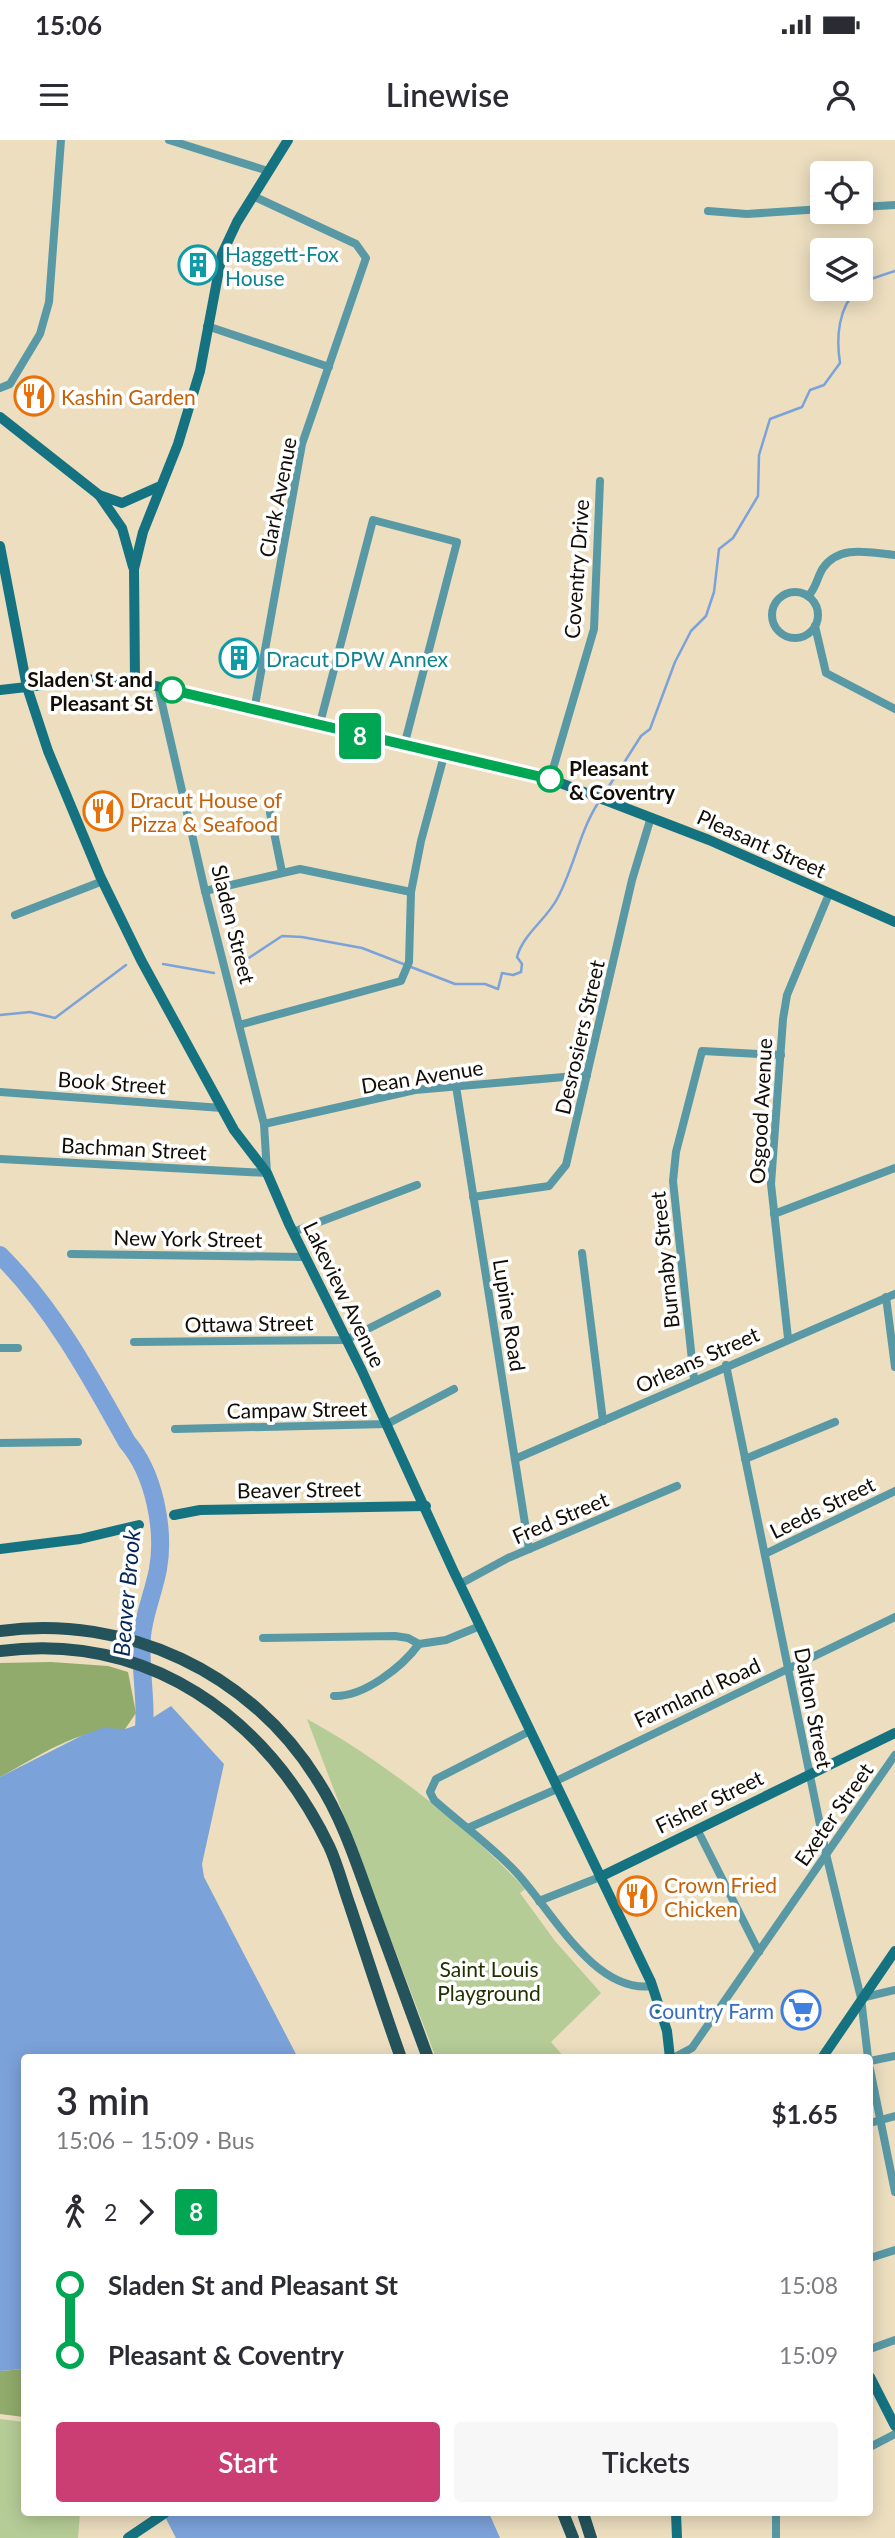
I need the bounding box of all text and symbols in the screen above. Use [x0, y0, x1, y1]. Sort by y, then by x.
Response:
text: 15:06 [35, 9, 102, 41]
text: Linewise [386, 75, 509, 114]
icon: menu [35, 76, 73, 114]
icon: person [822, 76, 860, 114]
map controls [810, 161, 873, 301]
button: locate [810, 161, 873, 224]
button: layers [810, 238, 873, 301]
place label: Haggett-Fox House [225, 241, 339, 290]
building icon: Haggett-Fox House [177, 244, 219, 286]
restaurant icon: Kashin Garden [13, 375, 55, 417]
place label: Kashin Garden [61, 384, 196, 409]
street label: Clark Avenue [253, 435, 301, 559]
street label: Coventry Drive [559, 499, 593, 639]
building icon: Dracut DPW Annex [218, 637, 260, 679]
place label: Dracut DPW Annex [266, 646, 449, 671]
place label: Sladen St and Pleasant St [27, 666, 153, 715]
marker: Sladen St and Pleasant St [159, 677, 185, 703]
line badge: 8 [337, 713, 383, 759]
text: 8 [353, 721, 367, 750]
place label: Pleasant & Coventry [569, 755, 676, 804]
marker: Pleasant & Coventry [537, 766, 563, 792]
place label: Dracut House of Pizza & Seafood [130, 787, 283, 836]
restaurant icon: Dracut House of Pizza & Seafood [82, 790, 124, 832]
street label: Pleasant Street [694, 803, 831, 883]
street label: Sladen Street [207, 862, 261, 987]
street label: Desrosiers Street [549, 957, 609, 1117]
street label: Osgood Avenue [744, 1037, 776, 1185]
street label: Dean Avenue [359, 1054, 485, 1098]
street label: Book Street [57, 1066, 167, 1098]
street label: Bachman Street [61, 1132, 208, 1164]
street label: Burnaby Street [644, 1190, 684, 1330]
street label: Lakeview Avenue [299, 1217, 391, 1371]
street label: New York Street [113, 1224, 263, 1252]
street label: Lupine Road [489, 1257, 531, 1373]
street label: Ottawa Street [184, 1309, 314, 1337]
street label: Orleans Street [632, 1321, 763, 1397]
street label: Campaw Street [226, 1395, 368, 1423]
street label: Leeds Street [765, 1471, 879, 1543]
street label: Beaver Street [237, 1475, 362, 1503]
street label: Fred Street [508, 1485, 612, 1548]
water label: Beaver Brook [107, 1528, 146, 1657]
street label: Dalton Street [790, 1645, 838, 1771]
street label: Farmland Road [630, 1652, 764, 1732]
street label: Exeter Street [788, 1757, 878, 1870]
street label: Fisher Street [651, 1764, 767, 1838]
place label: Crown Fried Chicken [664, 1872, 777, 1921]
restaurant icon: Crown Fried Chicken [616, 1875, 658, 1917]
park label: Saint Louis Playground [437, 1956, 541, 2005]
supermarket icon: Country Farm [780, 1989, 822, 2031]
place label: Country Farm [648, 1998, 774, 2023]
text: 3 min [56, 2077, 150, 2123]
text: $1.65 [772, 2098, 838, 2130]
text: 15:06 – 15:09 · Bus [56, 2126, 255, 2154]
icon: walk [56, 2193, 94, 2231]
icon: forward [127, 2193, 165, 2231]
text: 8 [189, 2197, 203, 2226]
text: 2 [104, 2198, 117, 2226]
text: Sladen St and Pleasant St [108, 2269, 398, 2301]
text: 15:08 [779, 2271, 838, 2299]
text: Pleasant & Coventry [108, 2339, 344, 2371]
text: 15:09 [779, 2341, 838, 2369]
button: Start [56, 2422, 440, 2502]
button: Tickets [454, 2422, 838, 2502]

